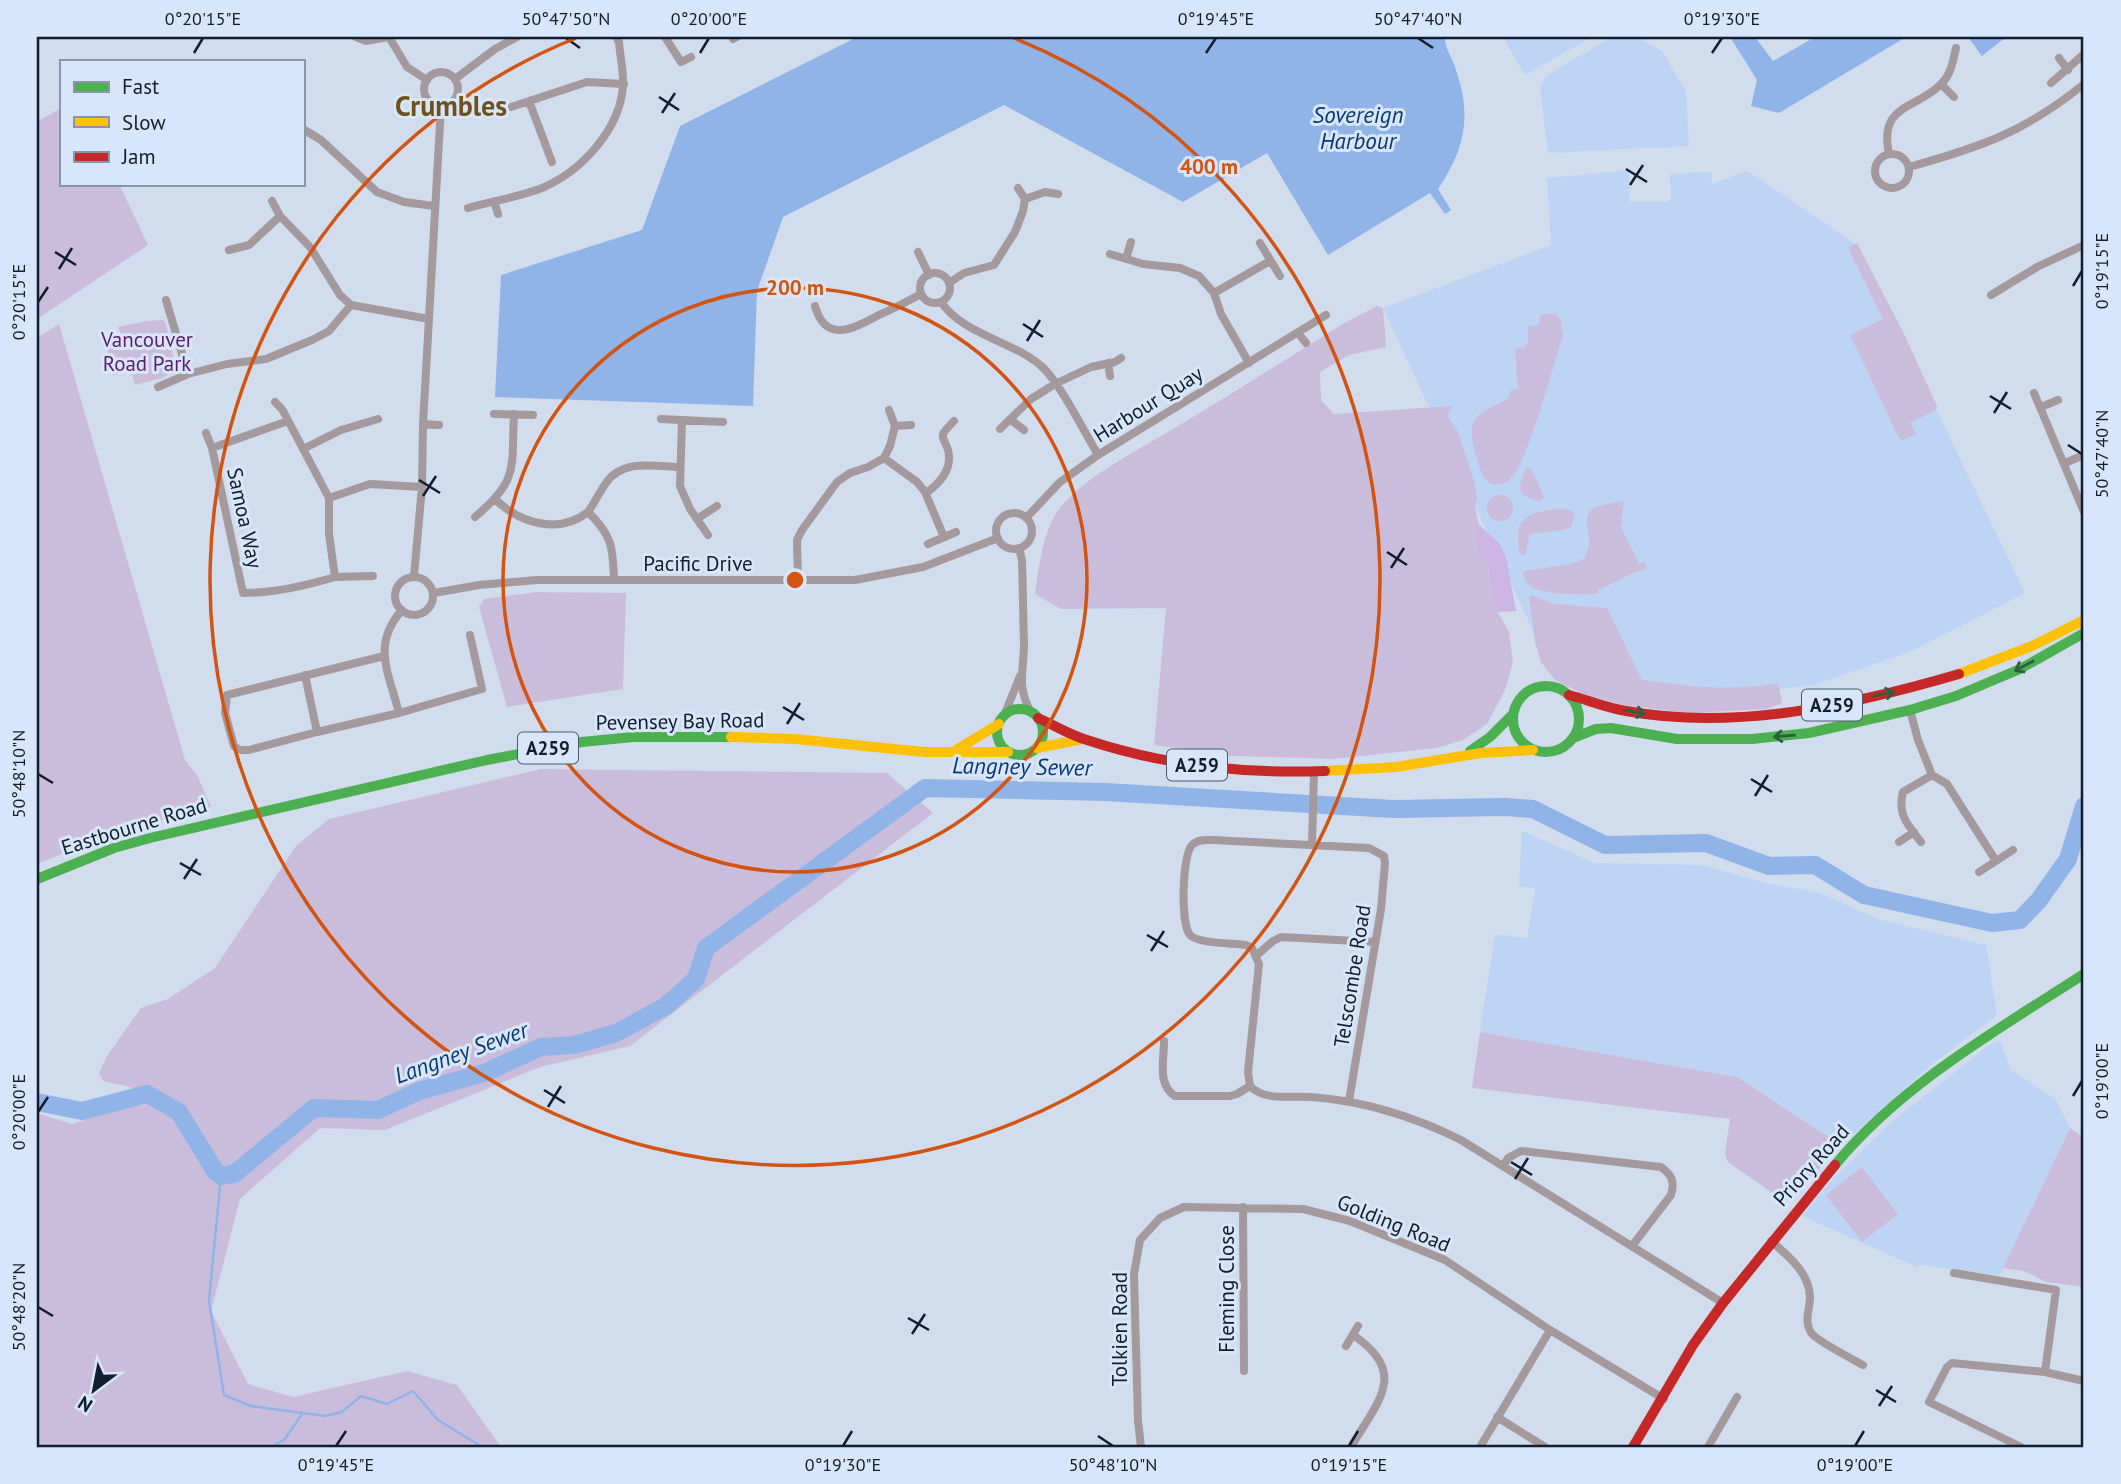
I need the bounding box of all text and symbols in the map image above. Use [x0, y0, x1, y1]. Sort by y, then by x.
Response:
text: 0°20'15"E [165, 7, 241, 30]
text: 50°47'50"N [522, 7, 610, 30]
text: 0°20'00"E [671, 7, 747, 30]
text: 0°19'45"E [1178, 7, 1254, 30]
text: 50°47'40"N [1374, 7, 1462, 30]
text: 0°19'30"E [1684, 7, 1760, 30]
legend [60, 60, 304, 186]
text: Fast [122, 73, 159, 100]
district label: Crumbles [395, 87, 507, 124]
water label: Sovereign Harbour [1313, 100, 1403, 155]
text: Slow [122, 109, 166, 136]
text: Jam [121, 143, 156, 170]
text: 400 m [1180, 153, 1238, 180]
text: 0°19'15"E [2090, 233, 2113, 309]
text: 0°20'15"E [7, 264, 30, 340]
text: 200 m [766, 274, 824, 301]
park label: Vancouver Road Park [100, 326, 193, 377]
street label: Harbour Quay [1088, 360, 1208, 448]
text: 50°47'40"N [2090, 410, 2113, 498]
street label: Samoa Way [221, 465, 269, 571]
street label: Pacific Drive [643, 550, 753, 577]
centre of rings [783, 568, 807, 592]
one-way arrow [2015, 659, 2035, 673]
one-way arrow [1872, 686, 1895, 700]
road number: A259 [1802, 690, 1862, 720]
street label: Pevensey Bay Road [595, 706, 765, 736]
one-way arrow [1623, 706, 1646, 719]
text: 50°48'10"N [7, 730, 30, 818]
one-way arrow [1773, 730, 1795, 743]
road number: A259 [518, 733, 578, 764]
water label: Langney Sewer [952, 750, 1094, 782]
road number: A259 [1167, 750, 1227, 780]
street label: Eastbourne Road [58, 791, 210, 861]
street label: Telscombe Road [1327, 903, 1377, 1049]
water label: Langney Sewer [390, 1014, 533, 1090]
text: 0°19'00"E [2090, 1043, 2113, 1119]
text: 0°20'00"E [7, 1074, 30, 1150]
street label: Priory Road [1767, 1118, 1855, 1212]
street label: Golding Road [1333, 1188, 1455, 1258]
street label: Fleming Close [1213, 1225, 1240, 1353]
text: 50°48'20"N [7, 1263, 30, 1351]
street label: Tolkien Road [1106, 1272, 1133, 1386]
north arrow [60, 1354, 130, 1424]
text: N [73, 1391, 97, 1418]
text: 0°19'45"E [298, 1453, 374, 1476]
text: 0°19'30"E [805, 1453, 881, 1476]
text: 50°48'10"N [1069, 1453, 1157, 1476]
text: 0°19'15"E [1311, 1453, 1387, 1476]
text: 0°19'00"E [1817, 1453, 1893, 1476]

